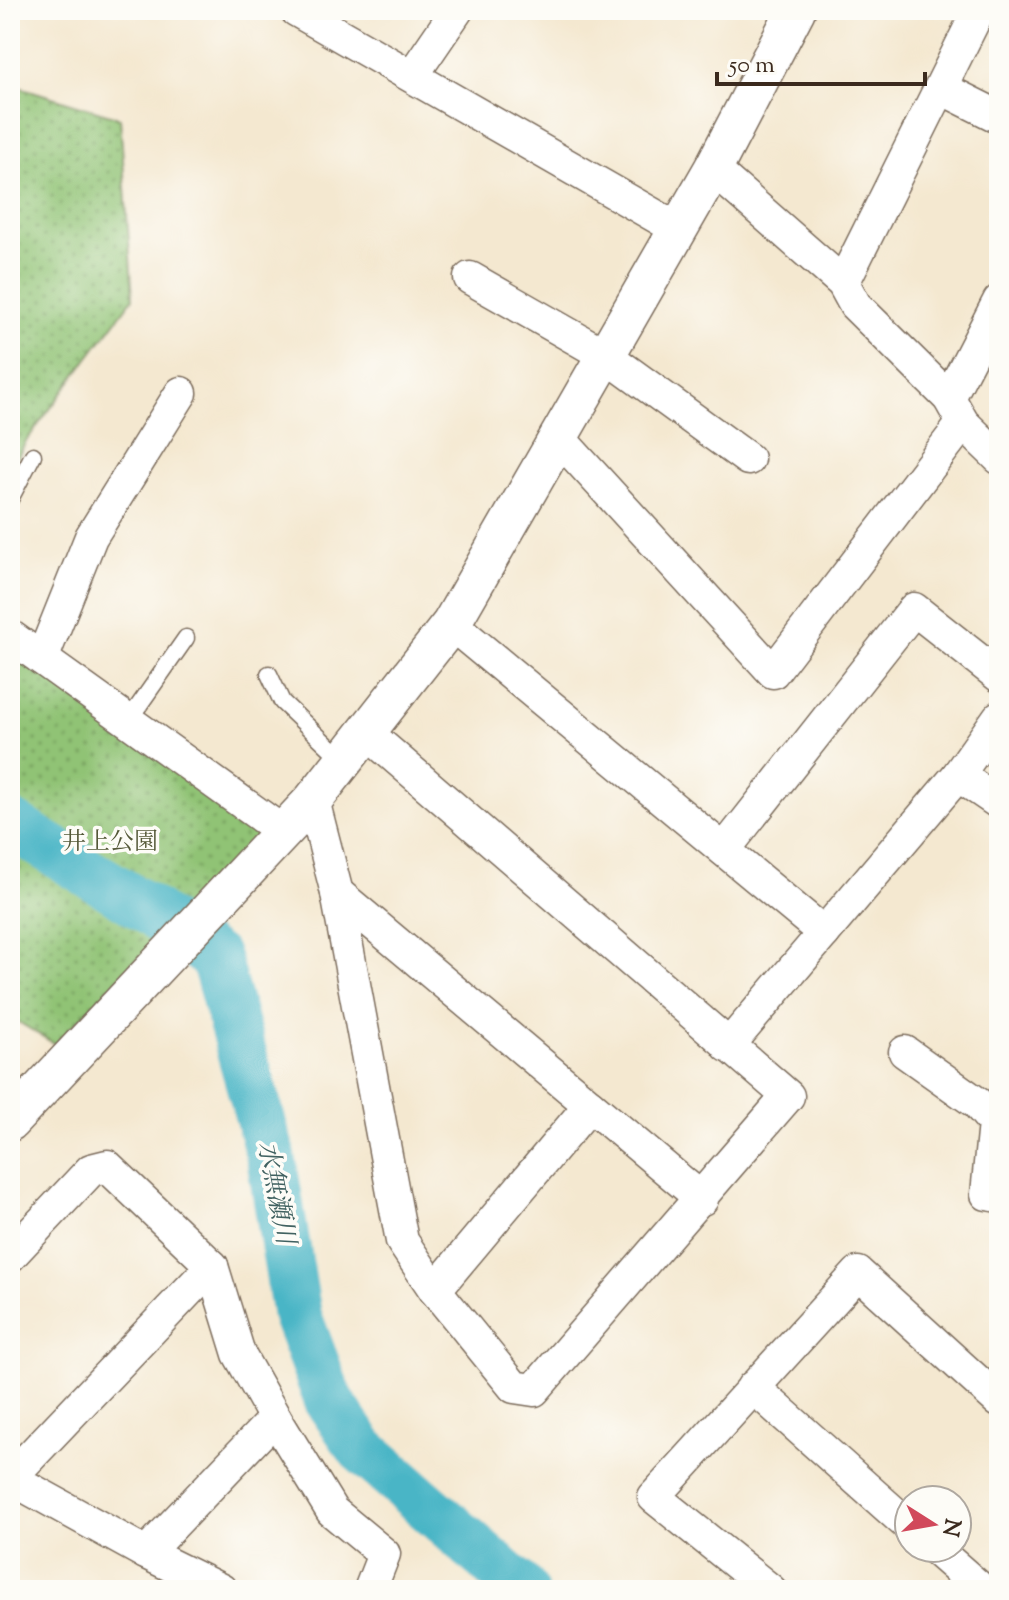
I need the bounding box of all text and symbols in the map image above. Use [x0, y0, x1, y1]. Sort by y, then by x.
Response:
scale bar [717, 36, 925, 86]
text: 50 m [727, 49, 775, 83]
park label: 井上公園 [62, 826, 158, 860]
water label: 水無瀬川 [247, 1138, 304, 1251]
north arrow [893, 1484, 973, 1564]
text: N [932, 1516, 967, 1539]

